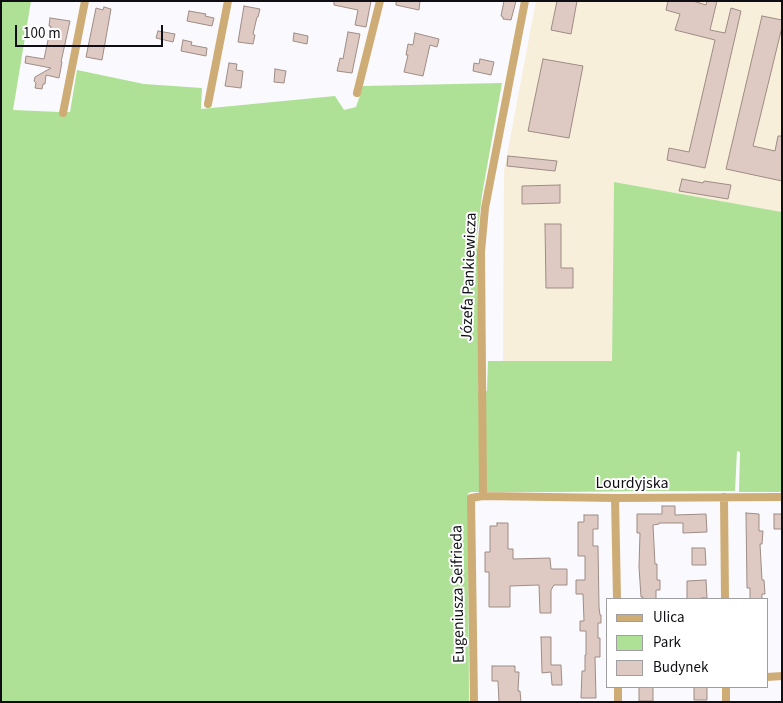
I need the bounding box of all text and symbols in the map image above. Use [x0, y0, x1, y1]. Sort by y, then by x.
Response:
scale bar [18, 15, 165, 47]
text: 100 m [23, 23, 61, 44]
street label: Józefa Pankiewicza [458, 212, 482, 342]
street label: Lourdyjska [595, 474, 669, 494]
street label: Eugeniusza Seifrieda [448, 525, 470, 663]
legend [606, 598, 768, 688]
text: Ulica [653, 607, 684, 628]
text: Park [653, 632, 681, 653]
text: Budynek [653, 657, 708, 678]

